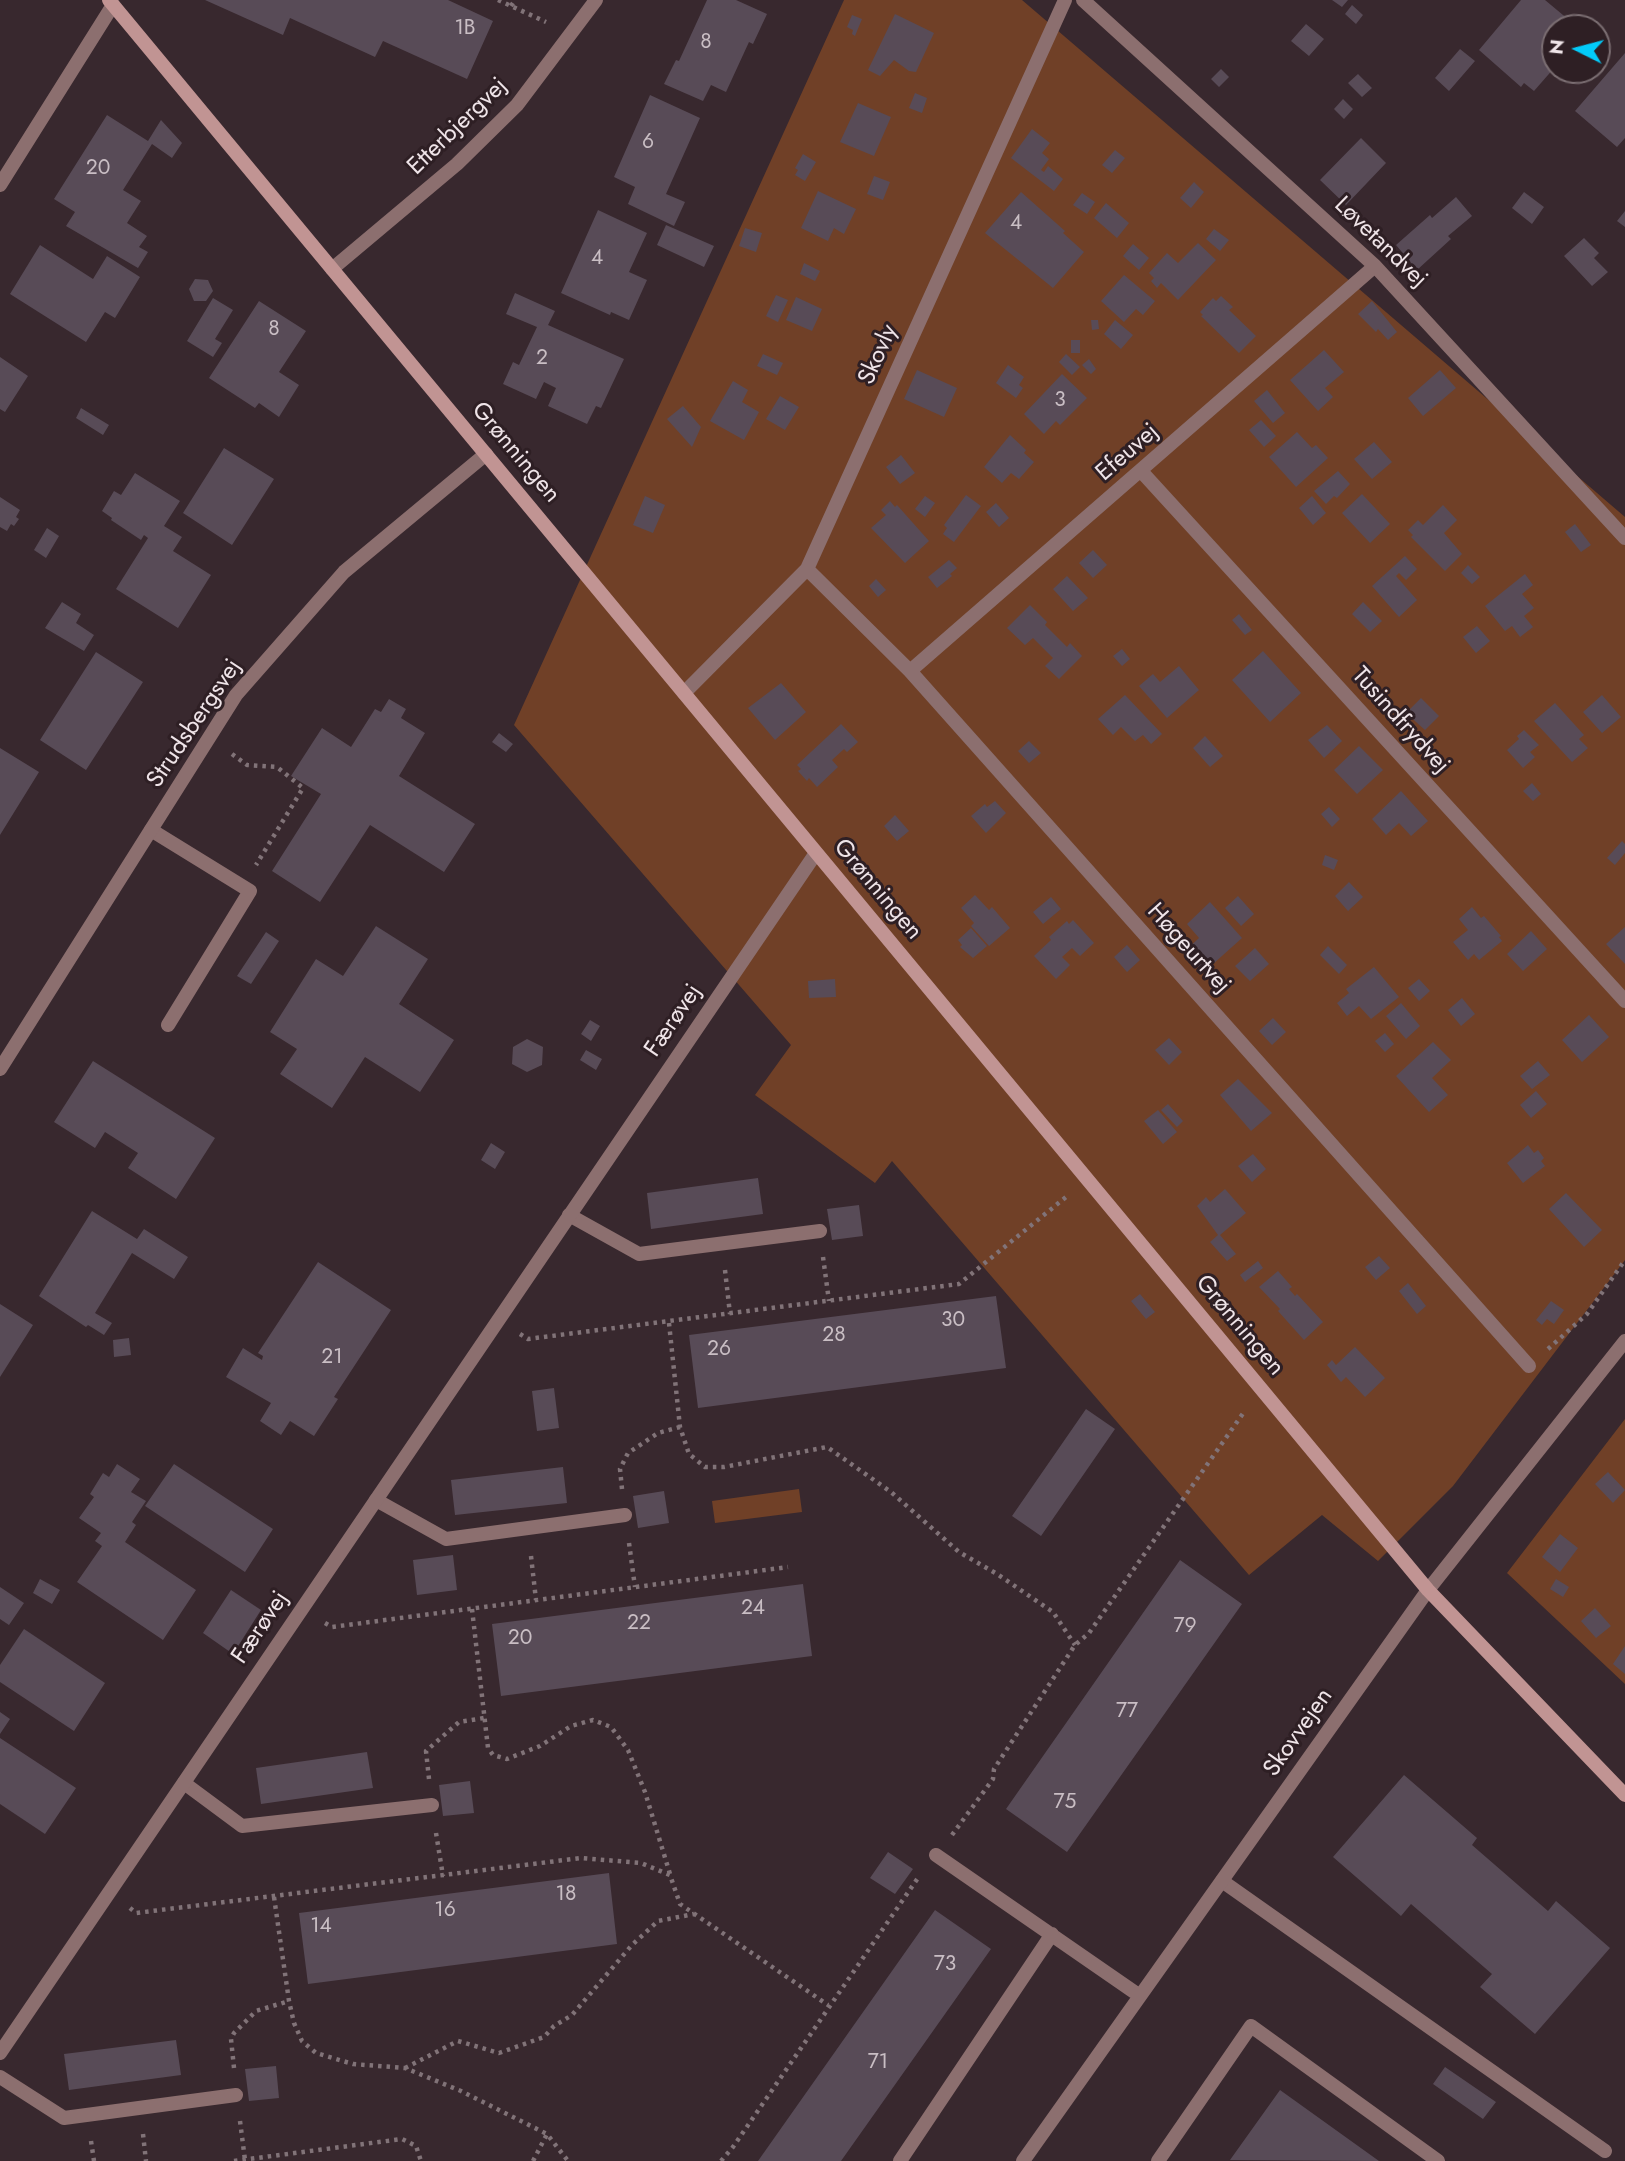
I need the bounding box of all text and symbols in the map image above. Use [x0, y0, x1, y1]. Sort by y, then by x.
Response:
north arrow [1541, 14, 1611, 84]
house number: 1B [454, 16, 476, 42]
house number: 8 [700, 30, 712, 56]
text: N [1542, 38, 1571, 56]
street label: Etterbjergvej [402, 72, 514, 182]
house number: 6 [642, 130, 654, 156]
house number: 20 [86, 156, 110, 182]
street label: Løvetandvej [1327, 192, 1433, 294]
house number: 4 [1010, 211, 1022, 237]
house number: 4 [591, 246, 603, 272]
house number: 8 [268, 317, 280, 343]
street label: Skovly [853, 320, 905, 390]
house number: 2 [536, 346, 548, 372]
house number: 3 [1054, 388, 1066, 414]
street label: Grønningen [465, 397, 565, 509]
street label: Efeuvej [1091, 418, 1165, 488]
street label: Strudsbergsvej [141, 654, 249, 794]
street label: Tusindfrydvej [1345, 662, 1455, 780]
street label: Grønningen [827, 834, 927, 946]
street label: Høgeurtvej [1140, 898, 1236, 1000]
street label: Færøvej [639, 979, 709, 1063]
street label: Grønningen [1189, 1270, 1289, 1382]
house number: 30 [941, 1308, 965, 1334]
house number: 28 [822, 1323, 846, 1349]
house number: 26 [707, 1337, 731, 1363]
house number: 21 [321, 1345, 343, 1371]
street label: Færøvej [226, 1586, 296, 1670]
house number: 24 [741, 1596, 765, 1622]
house number: 22 [627, 1611, 651, 1637]
house number: 79 [1173, 1614, 1197, 1640]
house number: 20 [508, 1626, 532, 1652]
street label: Skovvejen [1258, 1683, 1340, 1783]
house number: 77 [1116, 1699, 1138, 1725]
house number: 75 [1054, 1790, 1076, 1816]
house number: 18 [556, 1882, 576, 1908]
house number: 16 [434, 1898, 456, 1924]
house number: 14 [310, 1914, 332, 1940]
house number: 73 [934, 1952, 956, 1978]
house number: 71 [868, 2050, 888, 2076]

